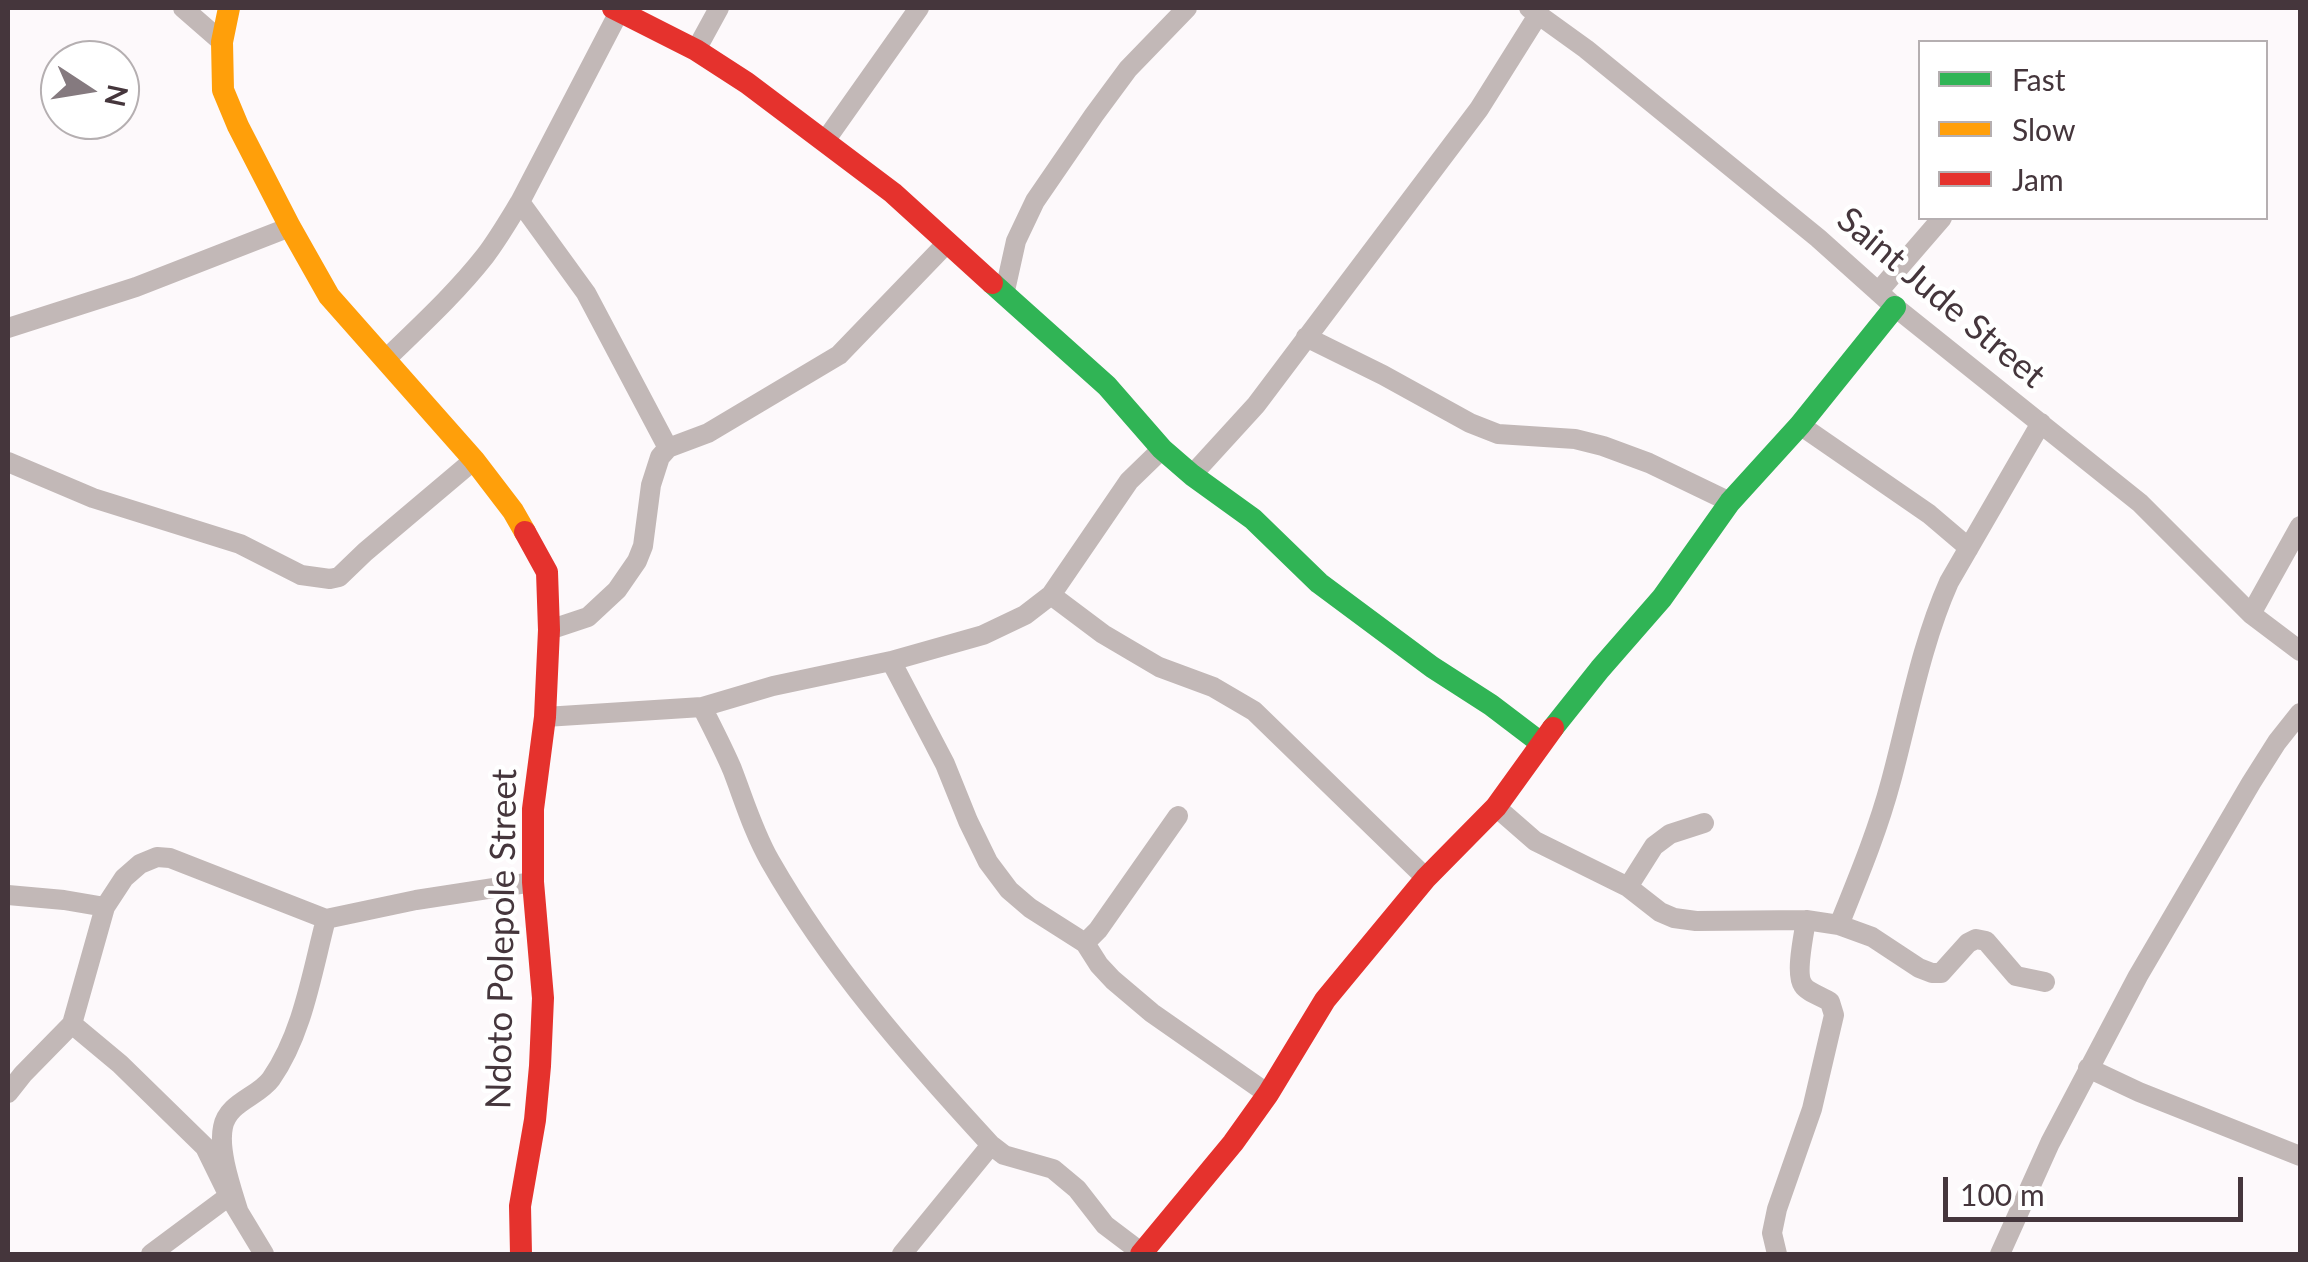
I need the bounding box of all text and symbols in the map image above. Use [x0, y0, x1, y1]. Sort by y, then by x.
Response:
north arrow [40, 40, 140, 140]
legend [1918, 40, 2268, 220]
text: Fast [2012, 61, 2066, 97]
text: N [99, 82, 136, 110]
text: Slow [2012, 111, 2075, 147]
text: Jam [2012, 161, 2064, 197]
street label: Saint Jude Street [1829, 199, 2053, 397]
street label: Ndoto Polepole Street [478, 768, 526, 1110]
scale bar [1948, 1157, 2248, 1219]
text: 100 m [1960, 1176, 2045, 1212]

